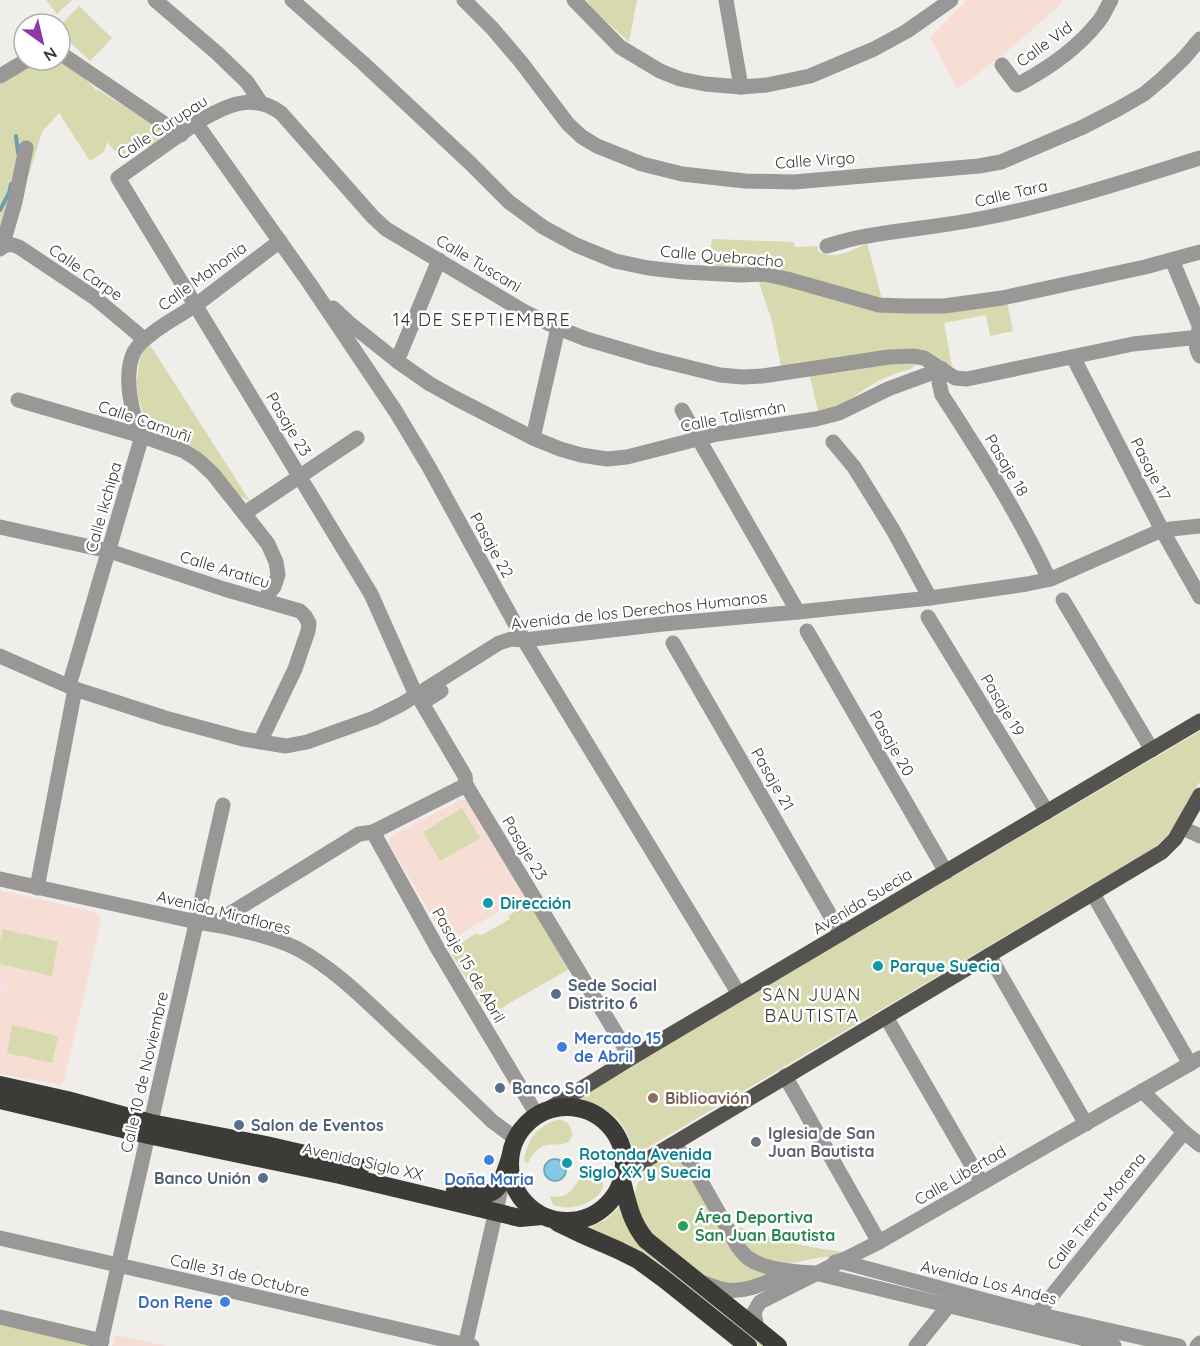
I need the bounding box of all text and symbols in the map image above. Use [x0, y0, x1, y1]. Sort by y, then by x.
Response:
north arrow [12, 12, 72, 72]
street label: Calle Vid [1012, 17, 1076, 71]
text: N [40, 43, 61, 66]
street label: Calle Curupau [113, 90, 211, 164]
street label: Calle Virgo [774, 147, 856, 173]
street label: Calle Tara [973, 175, 1049, 211]
street label: Calle Tuscani [433, 230, 525, 296]
street label: Calle Mahonia [154, 237, 250, 315]
street label: Calle Carpe [45, 239, 127, 305]
street label: Calle Quebracho [660, 241, 784, 271]
district label: 14 DE SEPTIEMBRE [393, 308, 571, 331]
street label: Pasaje 23 [262, 388, 316, 460]
street label: Calle Camuñi [96, 396, 194, 446]
street label: Calle Talismán [679, 396, 787, 436]
street label: Pasaje 18 [981, 430, 1033, 500]
street label: Pasaje 17 [1127, 434, 1175, 504]
street label: Calle Ikchipa [81, 459, 125, 555]
street label: Pasaje 22 [466, 509, 518, 581]
street label: Calle Araticu [178, 546, 272, 592]
street label: Avenida de los Derechos Humanos [510, 587, 768, 633]
street label: Pasaje 19 [977, 670, 1029, 740]
street label: Pasaje 20 [865, 707, 919, 779]
street label: Pasaje 21 [747, 744, 799, 814]
street label: Pasaje 23 [498, 812, 552, 884]
street label: Avenida Suecia [809, 864, 915, 938]
street label: Avenida Miraflores [155, 886, 293, 938]
place label: Dirección [500, 893, 571, 913]
marker: Dirección [481, 896, 495, 910]
street label: Pasaje 15 de Abril [428, 904, 510, 1026]
place label: Parque Suecia [890, 956, 1000, 976]
marker: Parque Suecia [871, 959, 885, 973]
place label: Sede Social Distrito 6 [568, 975, 657, 1013]
district label: SAN JUAN BAUTISTA [762, 983, 862, 1027]
marker: Sede Social Distrito 6 [549, 987, 563, 1001]
street label: Calle 10 de Noviembre [116, 989, 172, 1155]
place label: Mercado 15 de Abril [574, 1028, 661, 1066]
marker: Mercado 15 de Abril [555, 1040, 569, 1054]
place label: Banco Sol [512, 1078, 589, 1098]
marker: Banco Sol [493, 1081, 507, 1095]
place label: Biblioavión [665, 1088, 750, 1108]
marker: Biblioavión [646, 1091, 660, 1105]
place label: Salon de Eventos [251, 1115, 384, 1135]
marker: Salon de Eventos [232, 1118, 246, 1132]
place label: Iglesia de San Juan Bautista [768, 1123, 875, 1161]
marker: Iglesia de San Juan Bautista [749, 1135, 763, 1149]
street label: Avenida Siglo XX [301, 1137, 426, 1185]
street label: Calle Libertad [911, 1141, 1009, 1209]
place label: Rotonda Avenida Siglo XX y Suecia [579, 1144, 712, 1182]
street label: Calle Tierra Morena [1042, 1148, 1150, 1274]
marker: Doña Maria [482, 1153, 496, 1167]
marker: Rotonda Avenida Siglo XX y Suecia [560, 1156, 574, 1170]
place label: Banco Unión [154, 1168, 251, 1188]
place label: Doña Maria [444, 1169, 534, 1189]
marker: Banco Unión [256, 1171, 270, 1185]
place label: Área Deportiva San Juan Bautista [695, 1207, 835, 1245]
marker: Área Deportiva San Juan Bautista [676, 1219, 690, 1233]
street label: Calle 31 de Octubre [168, 1249, 312, 1301]
street label: Avenida Los Andes [919, 1255, 1059, 1309]
place label: Don Rene [138, 1292, 213, 1312]
marker: Don Rene [218, 1295, 232, 1309]

